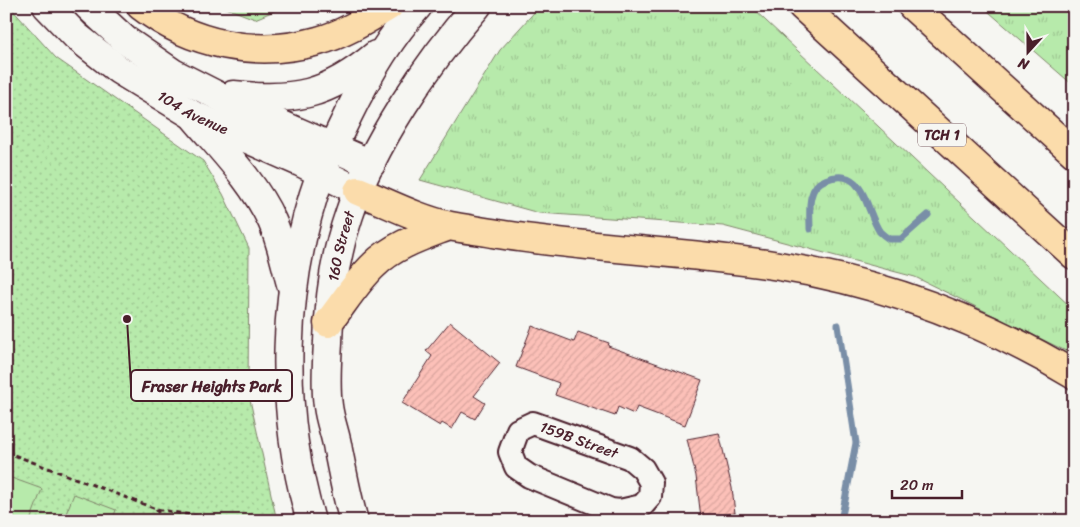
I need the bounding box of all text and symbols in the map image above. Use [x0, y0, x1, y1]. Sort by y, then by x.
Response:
north arrow [1002, 28, 1052, 78]
text: N [1014, 50, 1033, 77]
street label: 104 Avenue [152, 83, 233, 142]
road number: TCH 1 [918, 124, 966, 146]
street label: 160 Street [320, 207, 363, 283]
callout: Fraser Heights Park [131, 370, 292, 401]
text: Fraser Heights Park [141, 372, 283, 401]
street label: 159B Street [536, 414, 623, 467]
scale bar [892, 467, 962, 499]
text: 20 m [900, 472, 934, 498]

